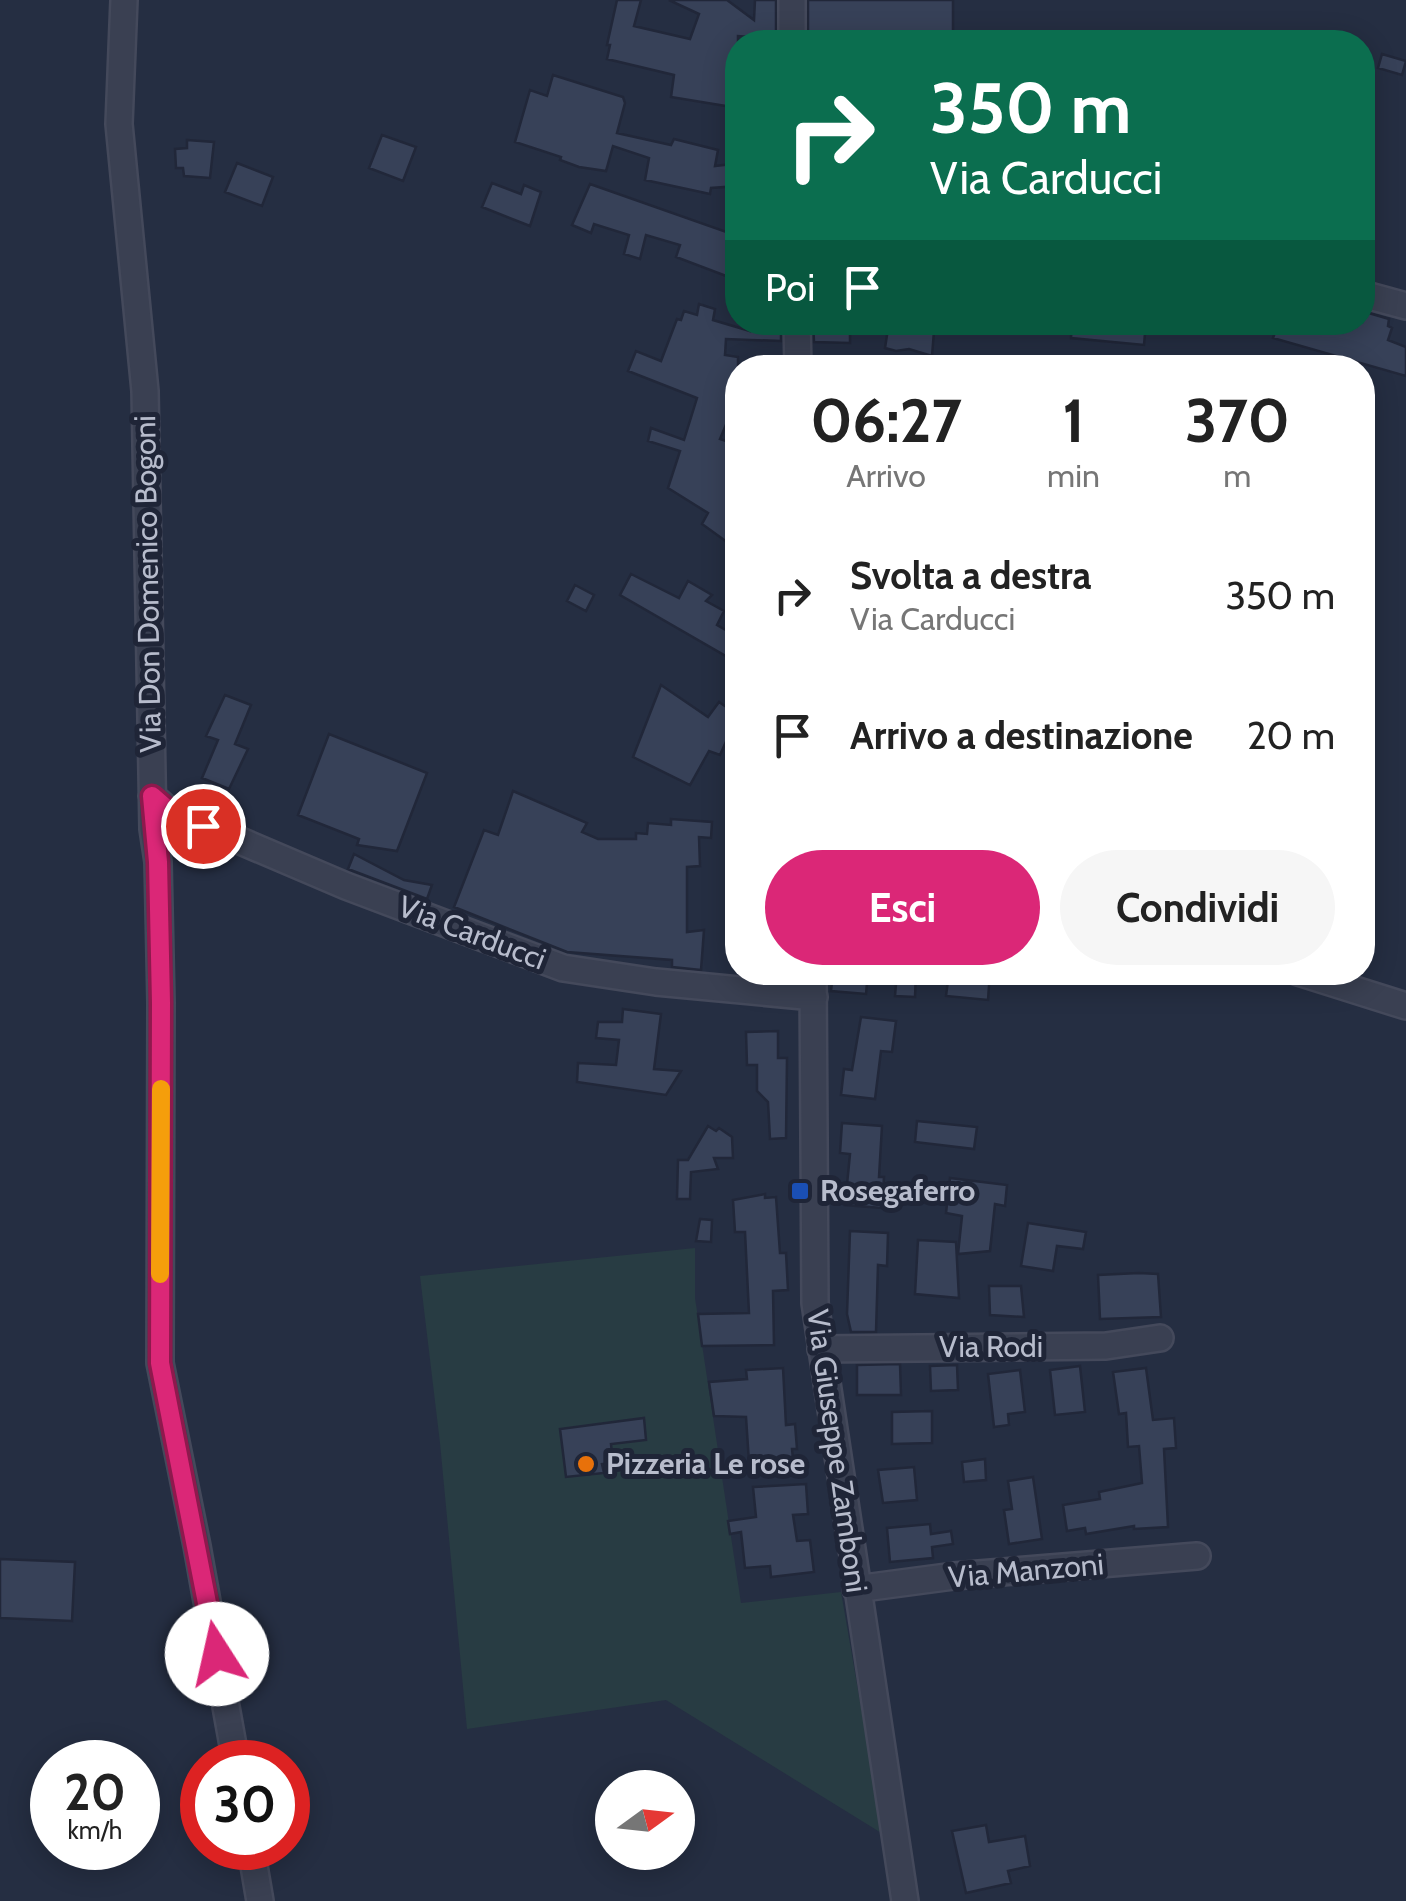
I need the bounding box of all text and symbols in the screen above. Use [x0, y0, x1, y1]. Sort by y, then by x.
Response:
text: 350 m [930, 65, 1131, 151]
icon: right [765, 70, 895, 200]
text: Via Carducci [930, 151, 1162, 205]
icon: arrive [835, 260, 890, 315]
text: Poi [765, 264, 815, 311]
text: 06:27 [810, 384, 962, 457]
text: 1 [1062, 384, 1085, 457]
text: 370 [1185, 384, 1290, 457]
street label: Via Don Domenico Bogoni [126, 415, 169, 753]
text: Arrivo [846, 456, 926, 495]
text: min [1047, 456, 1100, 495]
text: m [1223, 456, 1251, 495]
text: Svolta a destra [850, 552, 1091, 599]
icon: right [765, 568, 820, 623]
text: 350 m [1225, 572, 1335, 619]
text: Via Carducci [850, 599, 1015, 638]
icon: arrive [765, 708, 820, 763]
text: Arrivo a destinazione [850, 712, 1193, 759]
text: 20 m [1247, 712, 1335, 759]
pin [161, 784, 246, 869]
icon: arrive [176, 799, 231, 854]
button: Esci [765, 850, 1040, 965]
button: Condividi [1060, 850, 1335, 965]
street label: Via Carducci [393, 888, 551, 978]
place label: Rosegaferro [820, 1172, 975, 1209]
marker: Rosegaferro [789, 1180, 811, 1202]
street label: Via Giuseppe Zamboni [799, 1307, 876, 1595]
street label: Via Rodi [939, 1328, 1043, 1365]
place label: Pizzeria Le rose [606, 1445, 805, 1482]
marker: Pizzeria Le rose [575, 1453, 597, 1475]
street label: Via Manzoni [947, 1545, 1105, 1596]
position arrow [165, 1602, 269, 1706]
speed limit sign: 30 [180, 1740, 310, 1870]
text: 20 [64, 1762, 126, 1823]
north arrow [595, 1770, 695, 1870]
map controls [595, 1770, 695, 1870]
text: km/h [68, 1815, 122, 1845]

